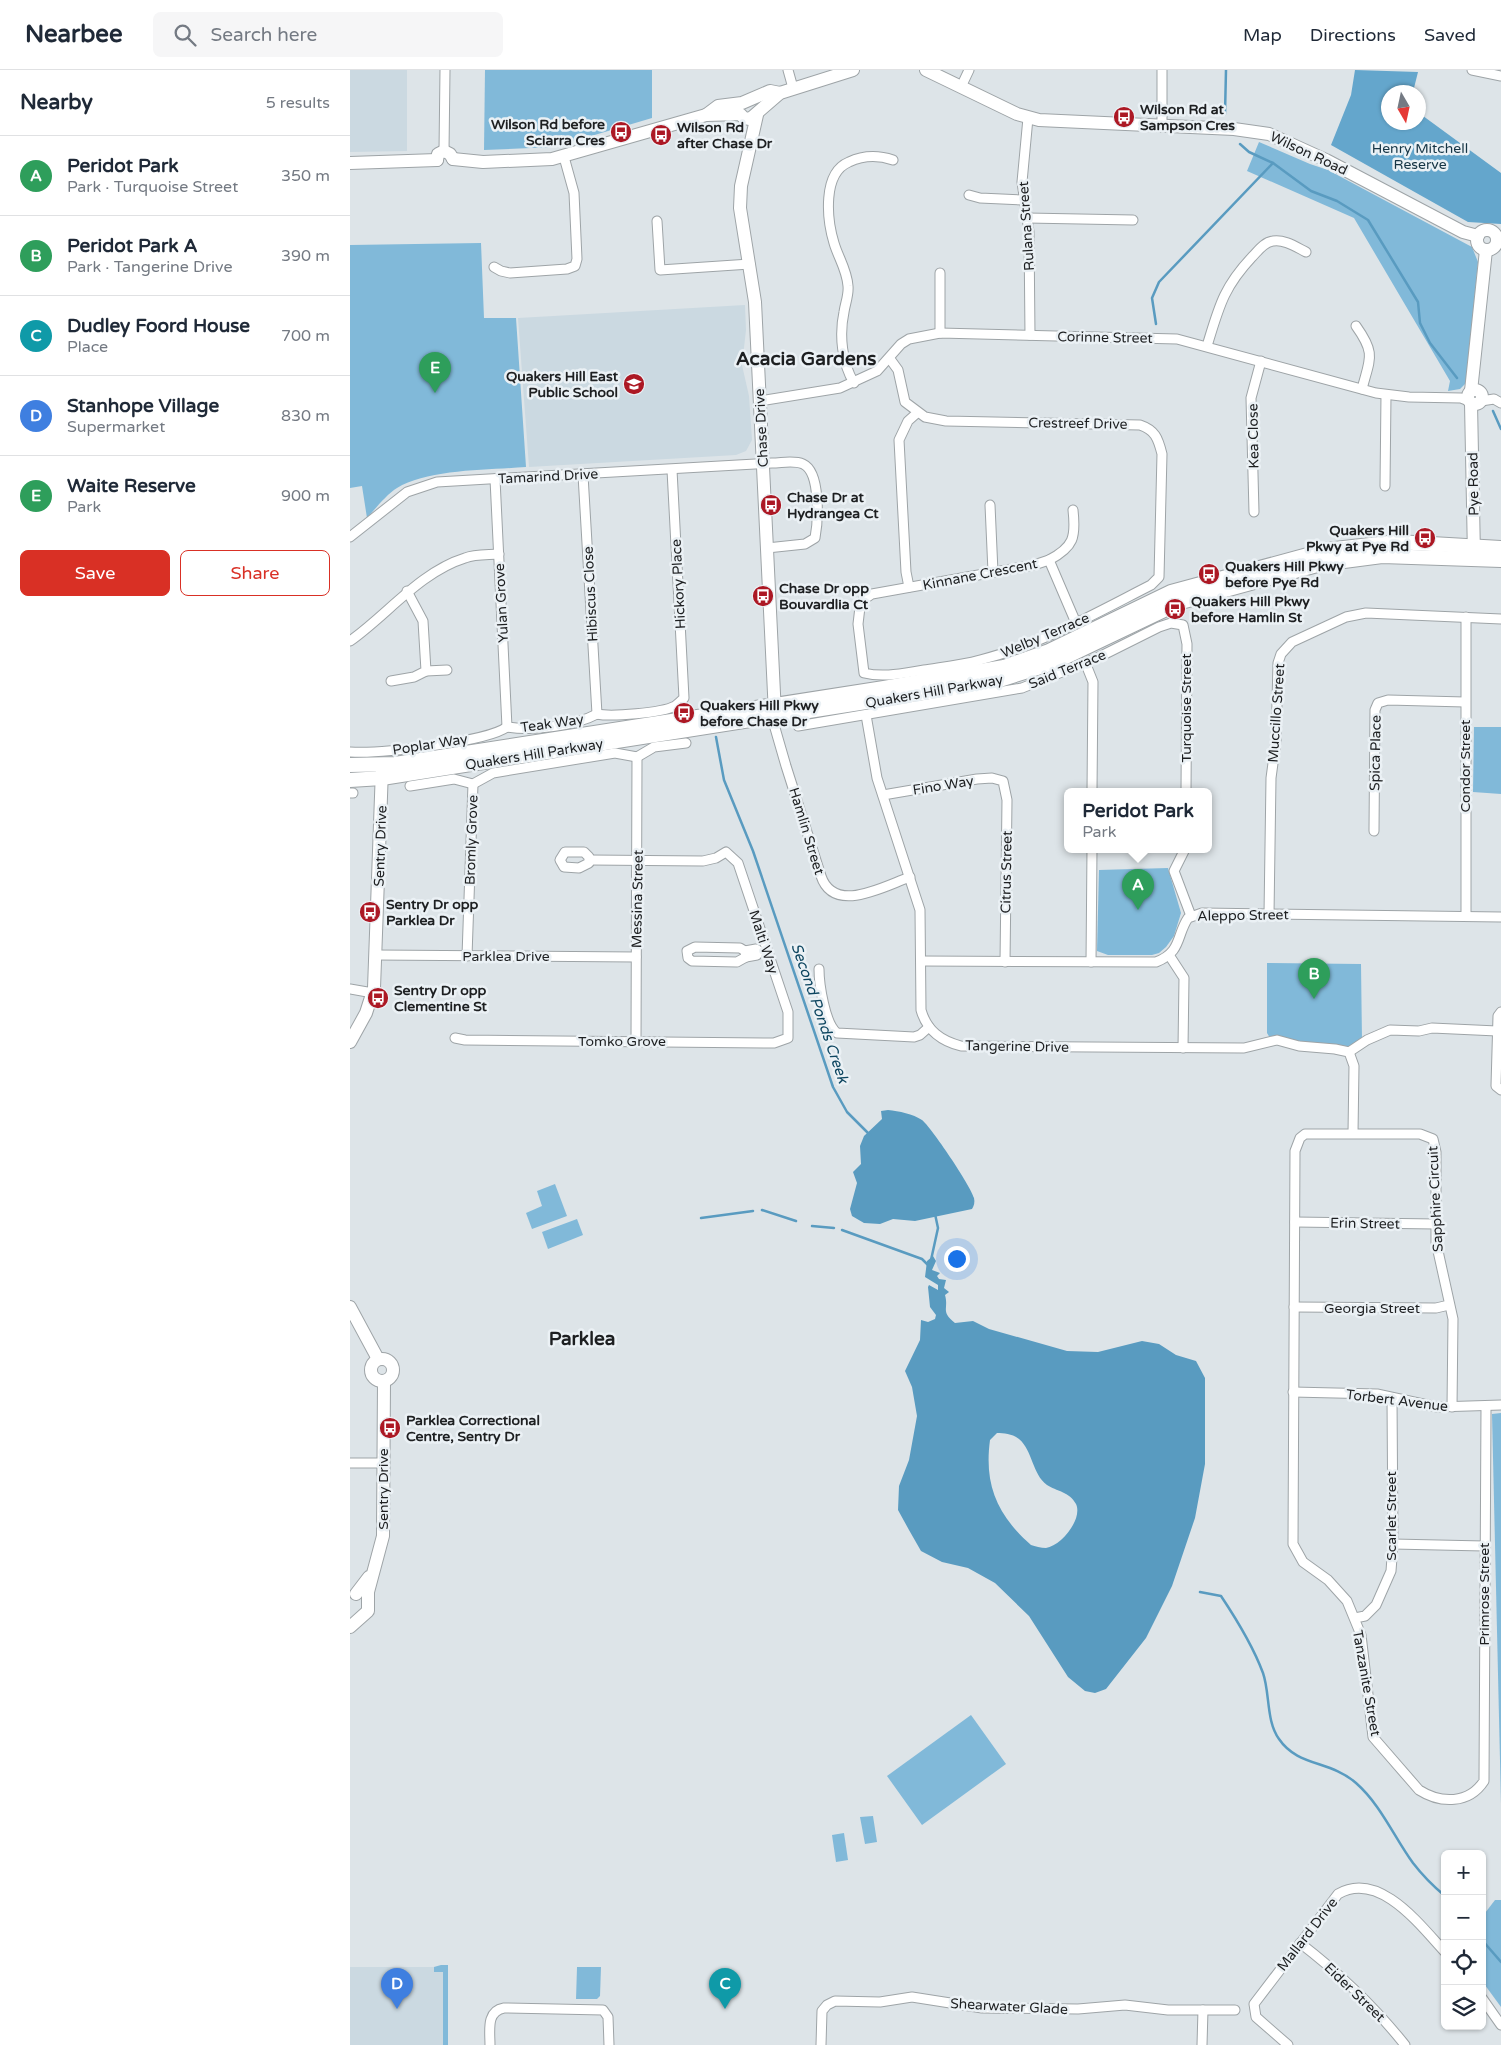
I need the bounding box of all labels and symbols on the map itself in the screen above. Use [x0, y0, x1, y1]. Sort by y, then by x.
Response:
north arrow [1381, 85, 1426, 130]
place label: Wilson Rd at Sampson Cres [1140, 101, 1235, 134]
bus stop icon: Wilson Rd at Sampson Cres [1112, 105, 1136, 129]
place label: Wilson Rd before Sciarra Cres [491, 116, 605, 149]
place label: Wilson Rd after Chase Dr [677, 119, 773, 152]
bus stop icon: Wilson Rd before Sciarra Cres [609, 120, 633, 144]
bus stop icon: Wilson Rd after Chase Dr [649, 123, 673, 147]
street label: Wilson Road [1267, 128, 1350, 179]
park label: Henry Mitchell Reserve [1372, 140, 1468, 173]
street label: Rulana Street [1015, 180, 1038, 271]
street label: Corinne Street [1057, 328, 1154, 347]
district label: Acacia Gardens [736, 348, 876, 370]
pin: E [419, 352, 451, 393]
place label: Quakers Hill East Public School [506, 368, 619, 401]
school or university icon: Quakers Hill East Public School [622, 372, 646, 396]
street label: Chase Drive [751, 388, 772, 468]
street label: Kea Close [1244, 403, 1263, 469]
street label: Crestreef Drive [1028, 414, 1128, 433]
street label: Pye Road [1464, 452, 1483, 516]
street label: Tamarind Drive [497, 465, 599, 488]
place label: Chase Dr at Hydrangea Ct [787, 489, 879, 522]
bus stop icon: Chase Dr at Hydrangea Ct [759, 493, 783, 517]
place label: Quakers Hill Pkwy at Pye Rd [1306, 522, 1409, 555]
bus stop icon: Quakers Hill Pkwy at Pye Rd [1413, 526, 1437, 550]
street label: Hickory Place [668, 539, 689, 629]
street label: Hibiscus Close [580, 546, 601, 642]
street label: Kinnane Crescent [921, 555, 1039, 594]
place label: Quakers Hill Pkwy before Pye Rd [1225, 558, 1344, 591]
bus stop icon: Quakers Hill Pkwy before Pye Rd [1197, 562, 1221, 586]
street label: Yulan Grove [491, 563, 512, 643]
place label: Chase Dr opp Bouvardlia Ct [779, 580, 869, 613]
bus stop icon: Chase Dr opp Bouvardlia Ct [751, 584, 775, 608]
place label: Quakers Hill Pkwy before Hamlin St [1191, 593, 1310, 626]
bus stop icon: Quakers Hill Pkwy before Hamlin St [1163, 597, 1187, 621]
street label: Welby Terrace [998, 609, 1092, 662]
street label: Said Terrace [1026, 646, 1108, 693]
street label: Turquoise Street [1178, 653, 1195, 763]
street label: Muccillo Street [1265, 662, 1288, 763]
street label: Quakers Hill Parkway [864, 671, 1005, 712]
place label: Quakers Hill Pkwy before Chase Dr [700, 697, 819, 730]
bus stop icon: Quakers Hill Pkwy before Chase Dr [672, 701, 696, 725]
street label: Teak Way [519, 711, 585, 736]
street label: Spica Place [1366, 715, 1385, 791]
street label: Condor Street [1457, 719, 1474, 812]
street label: Poplar Way [391, 730, 469, 759]
street label: Quakers Hill Parkway [464, 735, 605, 774]
street label: Fino Way [911, 772, 975, 799]
street label: Hamlin Street [785, 785, 828, 877]
street label: Bromly Grove [461, 795, 482, 885]
street label: Sentry Drive [371, 805, 390, 887]
street label: Citrus Street [997, 830, 1016, 914]
street label: Messina Street [628, 849, 647, 948]
pin: A [1122, 869, 1154, 910]
place label: Sentry Dr opp Parklea Dr [386, 896, 479, 929]
bus stop icon: Sentry Dr opp Parklea Dr [358, 900, 382, 924]
street label: Aleppo Street [1197, 906, 1290, 925]
street label: Malti Way [745, 908, 782, 977]
water label: Second Ponds Creek [788, 941, 853, 1087]
street label: Parklea Drive [462, 948, 550, 965]
pin: B [1298, 958, 1330, 999]
place label: Sentry Dr opp Clementine St [394, 982, 488, 1015]
bus stop icon: Sentry Dr opp Clementine St [366, 986, 390, 1010]
street label: Tomko Grove [578, 1033, 666, 1050]
street label: Tangerine Drive [965, 1037, 1069, 1056]
street label: Sapphire Circuit [1424, 1145, 1447, 1252]
street label: Erin Street [1330, 1214, 1401, 1233]
your location [944, 1246, 970, 1272]
street label: Georgia Street [1324, 1300, 1421, 1317]
district label: Parklea [549, 1328, 615, 1350]
street label: Torbert Avenue [1345, 1386, 1449, 1415]
place label: Parklea Correctional Centre, Sentry Dr [406, 1412, 540, 1445]
bus stop icon: Parklea Correctional Centre, Sentry Dr [378, 1416, 402, 1440]
street label: Sentry Drive [375, 1448, 392, 1530]
street label: Scarlet Street [1383, 1470, 1400, 1561]
street label: Primrose Street [1476, 1542, 1493, 1645]
street label: Tanzanite Street [1349, 1629, 1384, 1738]
street label: Mallard Drive [1274, 1894, 1341, 1974]
street label: Eider Street [1321, 1959, 1389, 2026]
pin: D [381, 1968, 413, 2009]
pin: C [709, 1968, 741, 2009]
street label: Shearwater Glade [950, 1995, 1068, 2018]

